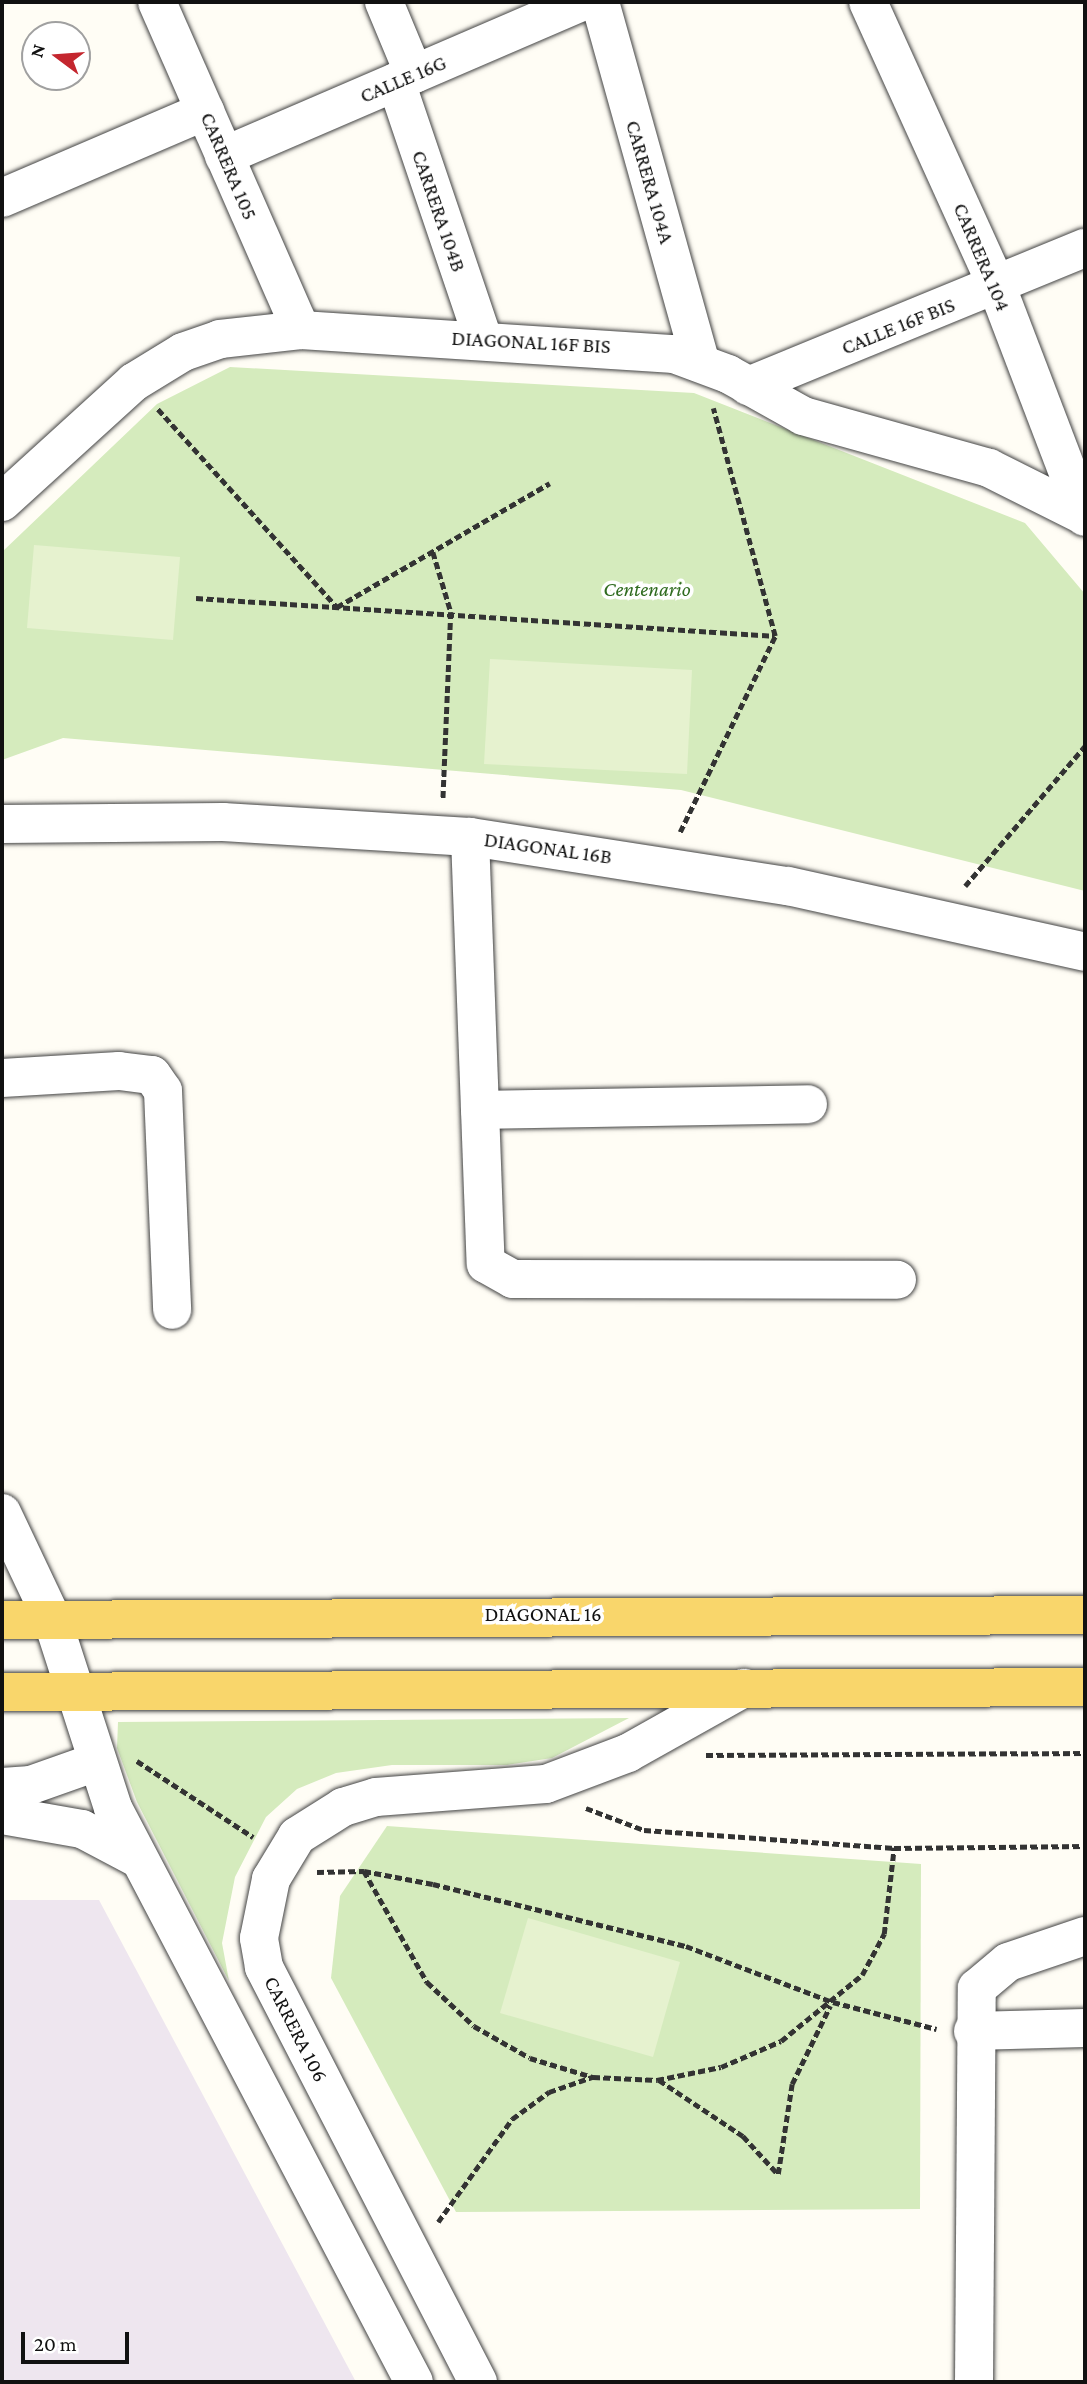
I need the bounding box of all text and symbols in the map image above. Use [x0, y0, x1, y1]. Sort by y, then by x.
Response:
north arrow [21, 21, 91, 91]
text: N [25, 42, 49, 60]
street label: CALLE 16G [356, 50, 450, 108]
street label: CARRERA 105 [195, 108, 263, 224]
street label: CARRERA 104A [620, 117, 680, 247]
street label: CARRERA 104B [406, 147, 472, 275]
street label: CARRERA 104 [948, 199, 1016, 315]
street label: CALLE 16F BIS [838, 292, 958, 360]
street label: DIAGONAL 16F BIS [451, 325, 611, 359]
park label: Centenario [603, 576, 691, 602]
street label: DIAGONAL 16B [483, 827, 613, 869]
street label: DIAGONAL 16 [484, 1601, 602, 1627]
street label: CARRERA 106 [259, 1972, 333, 2086]
scale bar [24, 2318, 133, 2362]
text: 20 m [34, 2332, 77, 2356]

